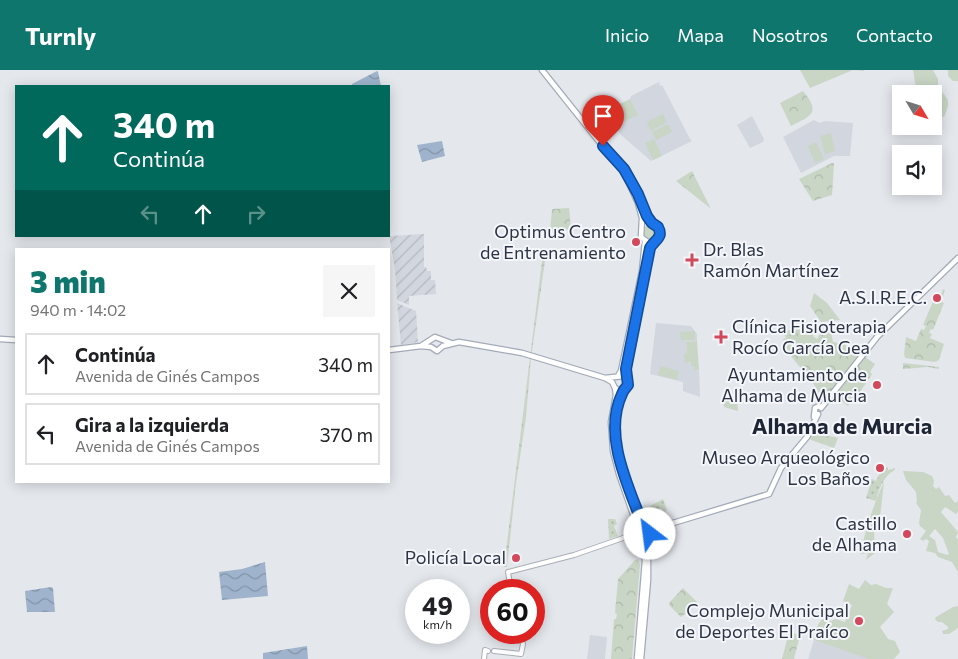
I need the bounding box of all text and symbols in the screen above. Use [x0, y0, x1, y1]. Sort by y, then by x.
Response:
text: Turnly [25, 21, 96, 50]
text: Inicio [605, 24, 649, 46]
text: Mapa [677, 24, 724, 46]
text: Nosotros [752, 24, 828, 46]
text: Contacto [856, 24, 933, 46]
north arrow [892, 85, 942, 135]
map controls [892, 85, 942, 195]
pin [582, 95, 624, 146]
text: 340 m [113, 102, 215, 145]
icon: arrive [589, 102, 617, 130]
icon: ahead [30, 105, 95, 170]
text: Continúa [113, 145, 205, 172]
button: sound [892, 145, 942, 195]
icon: left [136, 200, 164, 228]
icon: ahead [189, 200, 217, 228]
icon: right [242, 200, 270, 228]
place label: Optimus Centro de Entrenamiento [480, 220, 626, 263]
marker: Optimus Centro de Entrenamiento [630, 236, 642, 248]
place label: Dr. Blas Ramón Martínez [703, 238, 839, 281]
marker: Dr. Blas Ramón Martínez [685, 253, 699, 267]
text: 3 min [30, 262, 106, 299]
button: close [323, 265, 375, 317]
place label: A.S.I.R.E.C. [839, 286, 927, 308]
marker: A.S.I.R.E.C. [931, 292, 943, 304]
text: 940 m · 14:02 [30, 300, 126, 319]
place label: Clínica Fisioterapia Rocío García Gea [732, 315, 886, 358]
marker: Clínica Fisioterapia Rocío García Gea [714, 330, 728, 344]
text: Continúa [75, 343, 156, 366]
icon: ahead [32, 350, 60, 378]
text: 340 m [318, 353, 373, 376]
place label: Ayuntamiento de Alhama de Murcia [721, 363, 867, 406]
text: Avenida de Ginés Campos [75, 366, 260, 385]
marker: Ayuntamiento de Alhama de Murcia [871, 379, 883, 391]
district label: Alhama de Murcia [752, 412, 932, 439]
text: Gira a la izquierda [75, 413, 229, 436]
icon: left [32, 420, 60, 448]
text: 370 m [320, 423, 373, 446]
text: Avenida de Ginés Campos [75, 436, 260, 455]
place label: Museo Arqueológico Los Baños [701, 446, 870, 489]
marker: Museo Arqueológico Los Baños [874, 462, 886, 474]
position arrow [623, 507, 675, 559]
place label: Castillo de Alhama [812, 512, 897, 555]
marker: Castillo de Alhama [901, 528, 913, 540]
place label: Policía Local [405, 546, 506, 568]
marker: Policía Local [510, 552, 522, 564]
speed limit sign: 60 [480, 579, 545, 644]
text: 49 [422, 590, 453, 620]
place label: Complejo Municipal de Deportes El Praíco [675, 599, 849, 642]
marker: Complejo Municipal de Deportes El Praíco [853, 615, 865, 627]
text: km/h [423, 617, 452, 631]

